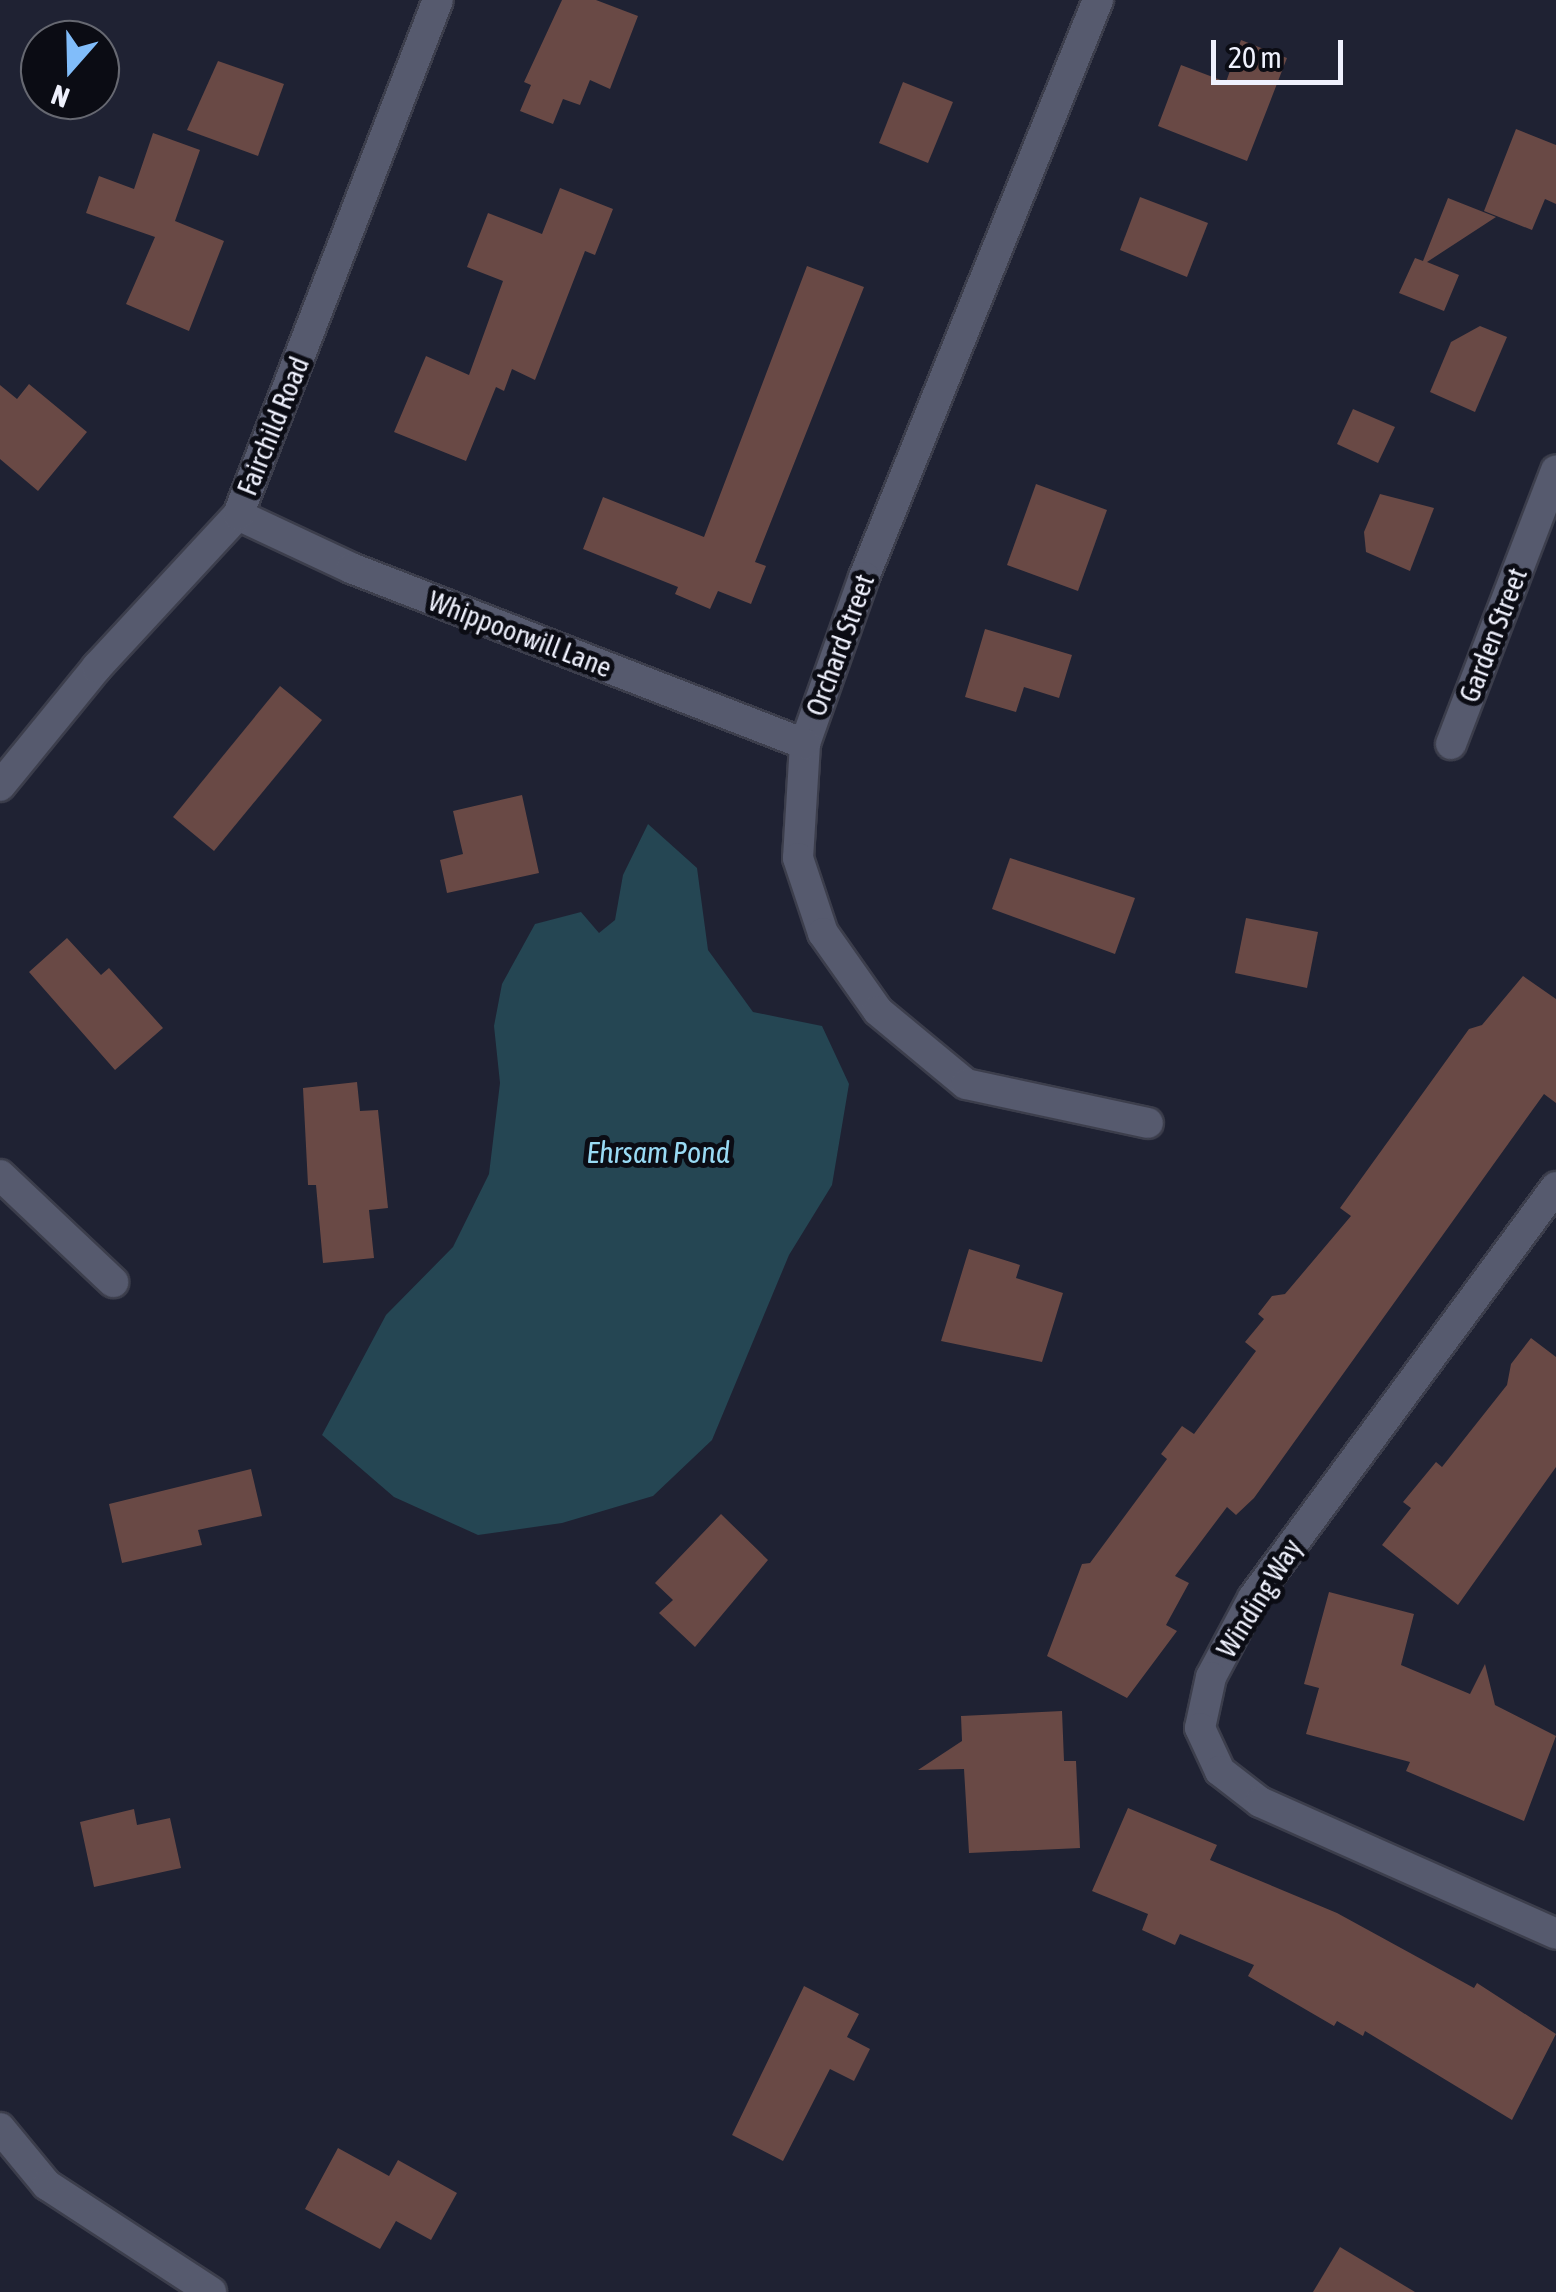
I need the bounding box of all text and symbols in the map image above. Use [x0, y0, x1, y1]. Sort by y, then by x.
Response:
north arrow [20, 20, 120, 120]
scale bar [1216, 20, 1348, 82]
text: 20 m [1228, 40, 1282, 74]
text: N [47, 78, 74, 114]
street label: Fairchild Road [230, 352, 316, 500]
street label: Garden Street [1452, 563, 1534, 707]
street label: Orchard Street [799, 570, 881, 720]
street label: Whippoorwill Lane [424, 584, 616, 684]
water label: Ehrsam Pond [586, 1134, 730, 1170]
street label: Winding Way [1209, 1532, 1309, 1664]

